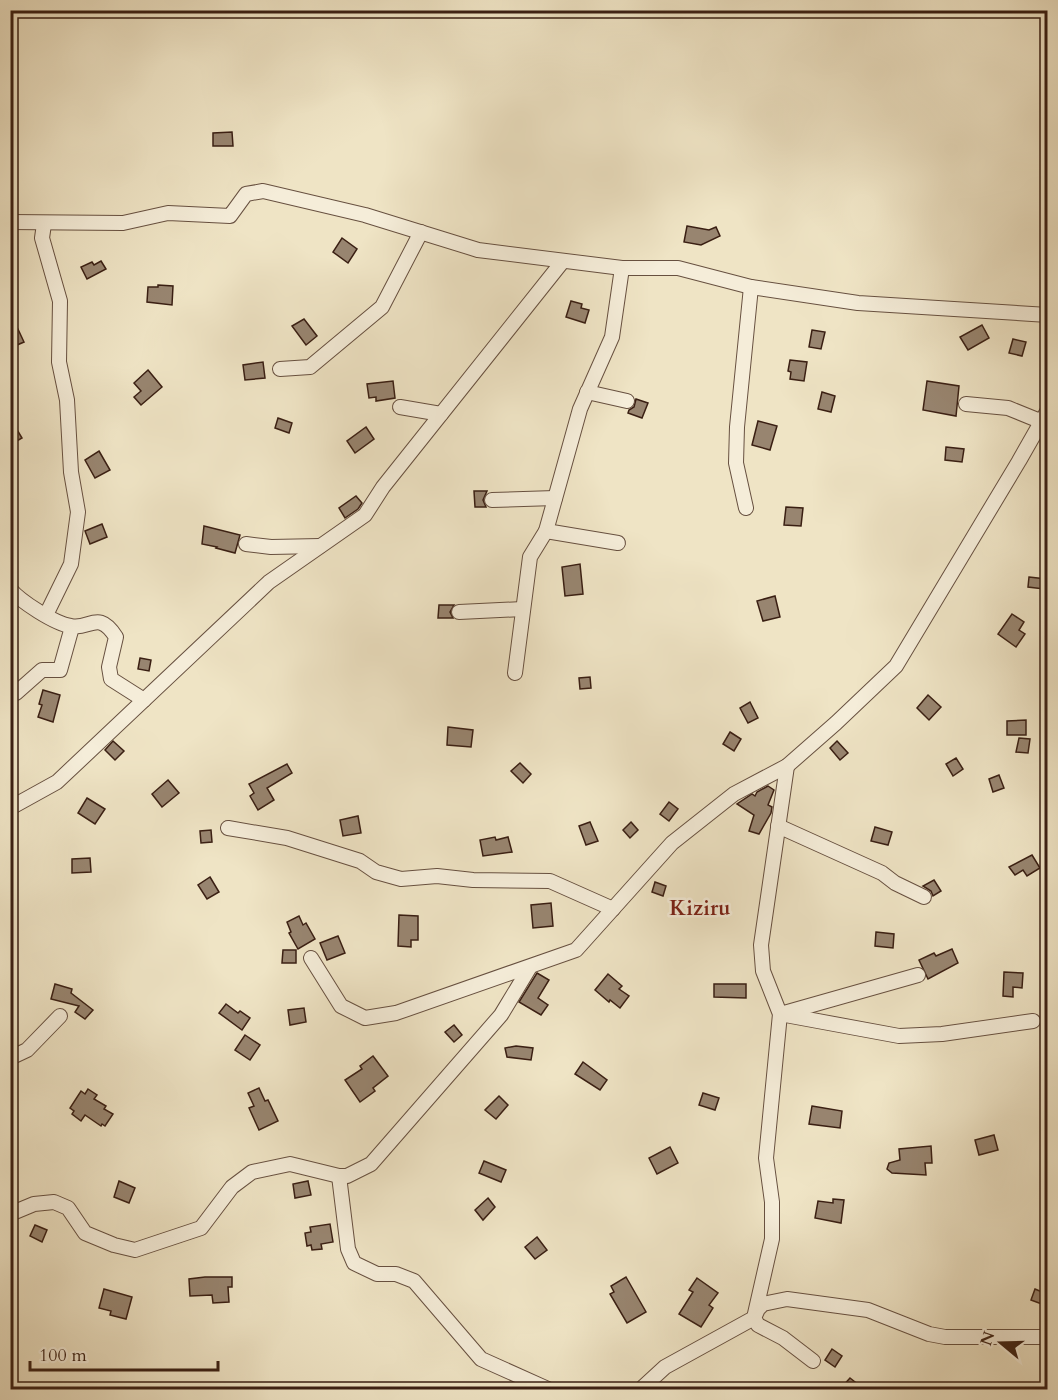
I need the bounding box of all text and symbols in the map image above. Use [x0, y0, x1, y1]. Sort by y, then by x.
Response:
district label: Kiziru [669, 894, 731, 923]
north arrow [971, 1313, 1031, 1373]
text: N [975, 1328, 1000, 1349]
scale bar [30, 1334, 218, 1372]
text: 100 m [39, 1343, 87, 1368]

